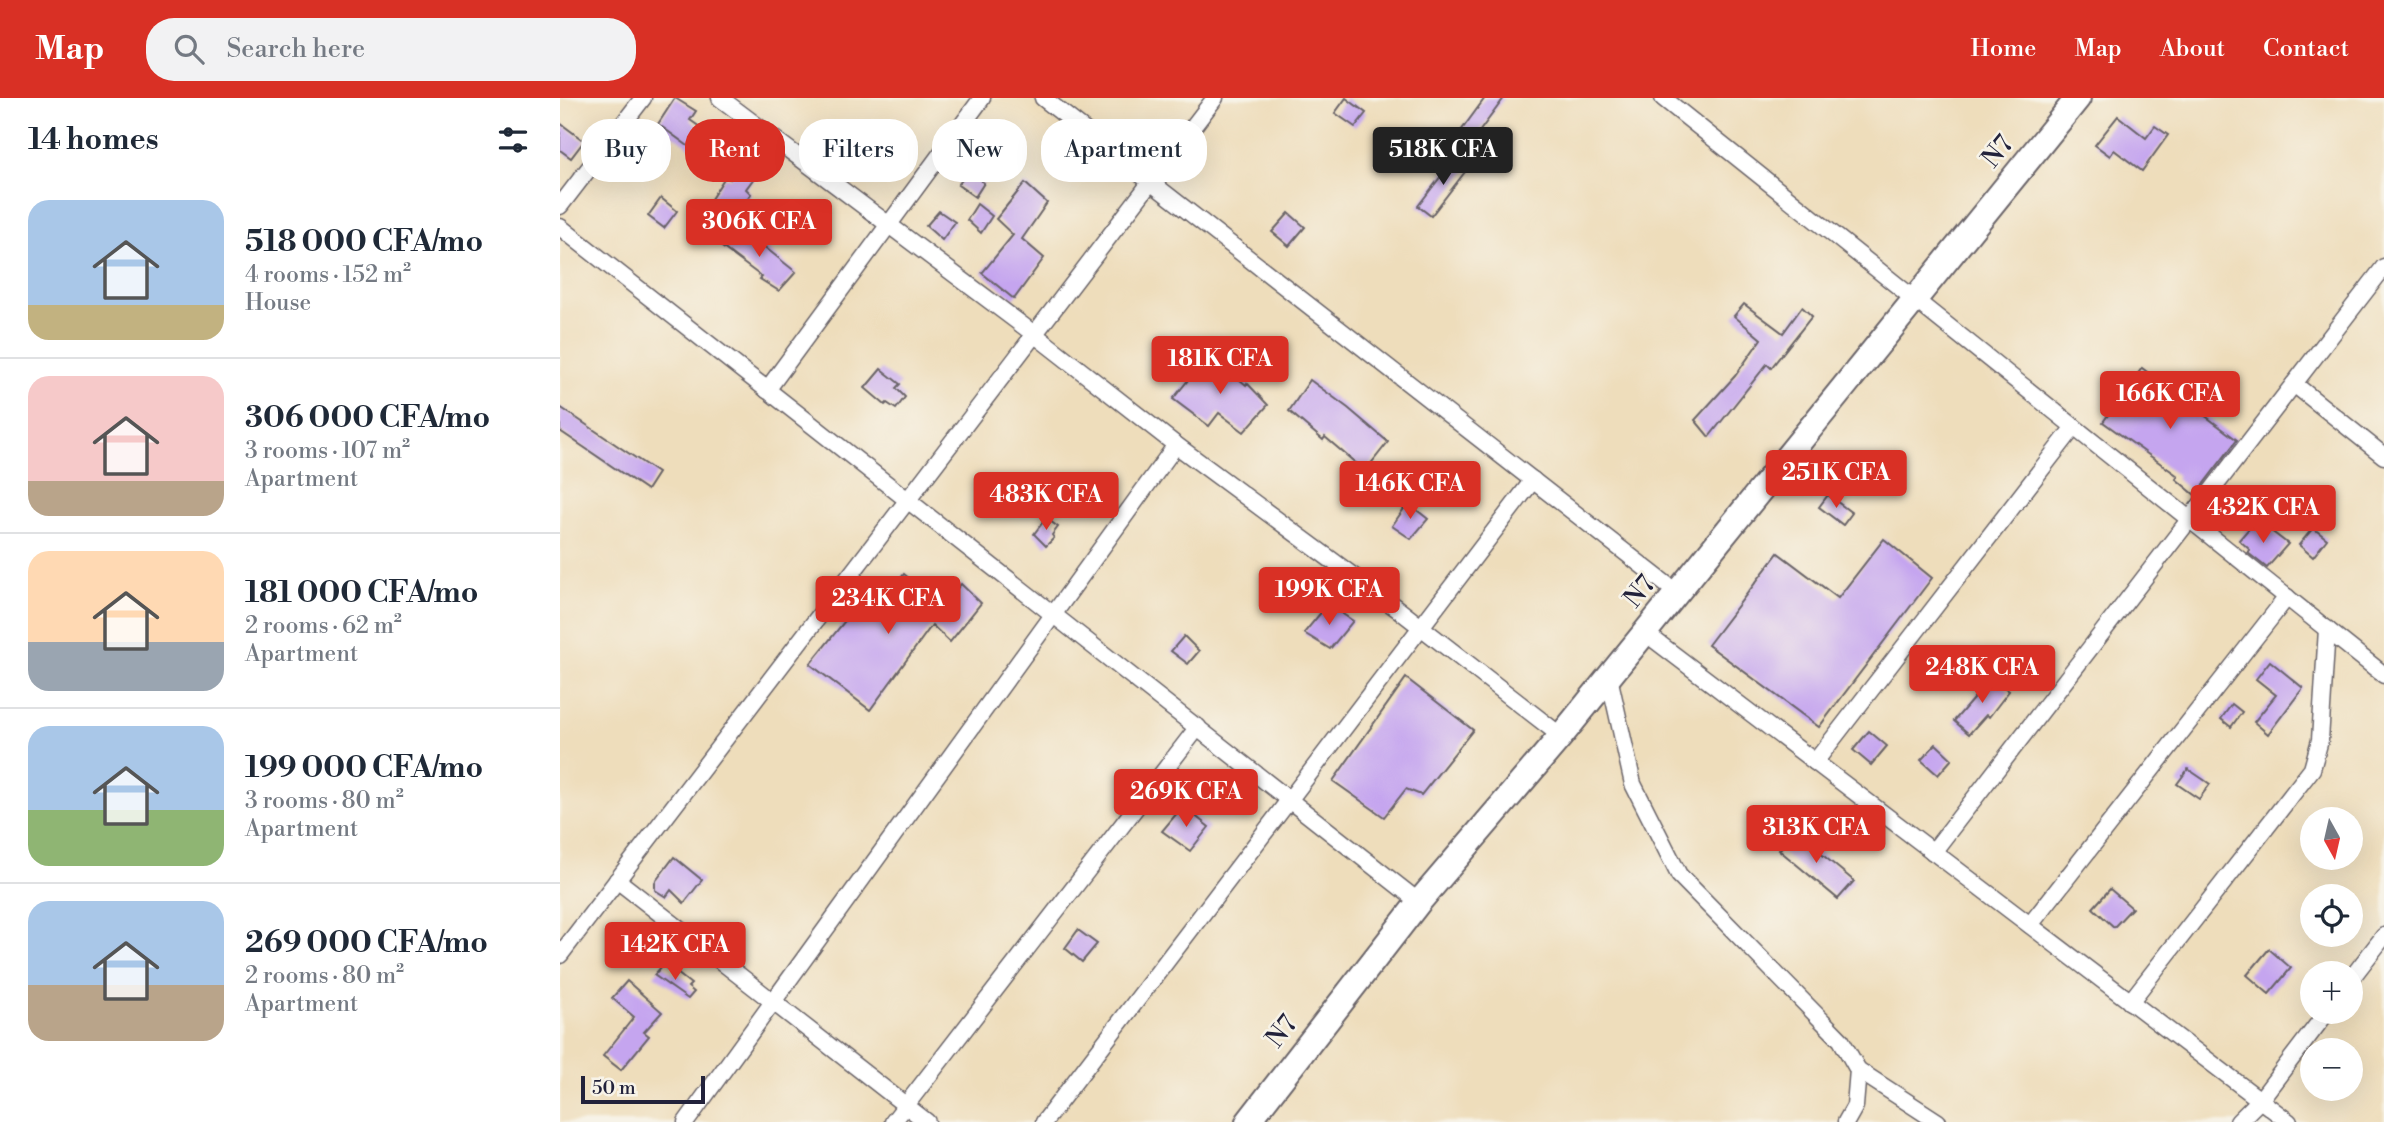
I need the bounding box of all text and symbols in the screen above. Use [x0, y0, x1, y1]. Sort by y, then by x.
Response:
search box [146, 18, 636, 81]
text: Map [35, 29, 104, 70]
icon: search [170, 30, 208, 68]
text: Search here [226, 33, 365, 65]
text: Home [1971, 34, 2036, 64]
text: Map [2074, 34, 2122, 64]
text: About [2160, 34, 2225, 64]
text: Contact [2263, 34, 2349, 64]
chip: Buy [581, 119, 671, 182]
chip: Rent [685, 119, 785, 182]
chip: Filters [799, 119, 918, 182]
chip: New [932, 119, 1027, 182]
chip: Apartment [1041, 119, 1207, 182]
text: 14 homes [28, 121, 159, 159]
icon: filters [494, 121, 532, 159]
pin: 518K CFA [1371, 127, 1515, 187]
street label: N7 [1975, 129, 2020, 174]
text: 518K CFA [1389, 136, 1497, 164]
pin: 306K CFA [687, 200, 831, 259]
text: 306K CFA [702, 208, 816, 236]
text: 518 000 CFA/mo [245, 223, 483, 261]
icon: home [84, 228, 168, 312]
text: 4 rooms · 152 m² [245, 261, 411, 289]
text: House [245, 289, 311, 317]
pin: 181K CFA [1148, 336, 1292, 396]
text: 181K CFA [1168, 345, 1272, 373]
pin: 166K CFA [2098, 372, 2242, 431]
text: 166K CFA [2116, 380, 2224, 408]
text: 306 000 CFA/mo [245, 399, 490, 437]
icon: home [84, 404, 168, 488]
text: 3 rooms · 107 m² [245, 437, 410, 465]
pin: 251K CFA [1764, 450, 1908, 510]
text: 251K CFA [1782, 459, 1890, 487]
pin: 146K CFA [1338, 462, 1482, 521]
text: Apartment [245, 465, 358, 493]
text: 146K CFA [1356, 470, 1464, 498]
pin: 483K CFA [974, 472, 1118, 532]
text: 483K CFA [990, 481, 1102, 509]
pin: 432K CFA [2191, 486, 2335, 545]
text: 432K CFA [2207, 494, 2319, 522]
pin: 199K CFA [1257, 568, 1401, 627]
street label: N7 [1617, 569, 1662, 614]
text: 181 000 CFA/mo [245, 574, 478, 612]
pin: 234K CFA [816, 576, 960, 636]
text: 199K CFA [1275, 576, 1383, 604]
icon: home [84, 579, 168, 663]
text: 234K CFA [832, 585, 944, 613]
text: 2 rooms · 62 m² [245, 612, 402, 640]
text: Apartment [245, 640, 358, 668]
pin: 248K CFA [1910, 646, 2054, 705]
text: 248K CFA [1925, 654, 2039, 682]
text: 199 000 CFA/mo [245, 749, 483, 787]
icon: home [84, 754, 168, 838]
pin: 269K CFA [1114, 770, 1258, 829]
text: 269K CFA [1130, 778, 1242, 806]
text: 3 rooms · 80 m² [245, 787, 404, 815]
pin: 313K CFA [1744, 806, 1888, 865]
north arrow [2300, 807, 2362, 870]
map controls [2300, 807, 2363, 1101]
text: 313K CFA [1762, 814, 1870, 842]
text: Apartment [245, 815, 358, 843]
button: locate [2300, 884, 2363, 947]
pin: 142K CFA [603, 922, 747, 982]
text: 269 000 CFA/mo [245, 924, 488, 962]
icon: home [84, 929, 168, 1013]
text: 142K CFA [621, 931, 729, 959]
button: + [2300, 961, 2363, 1024]
text: 2 rooms · 80 m² [245, 962, 404, 990]
text: Apartment [245, 990, 358, 1018]
street label: N7 [1259, 1009, 1304, 1054]
button: − [2300, 1038, 2363, 1101]
scale bar [581, 1073, 705, 1105]
text: 50 m [592, 1076, 636, 1100]

